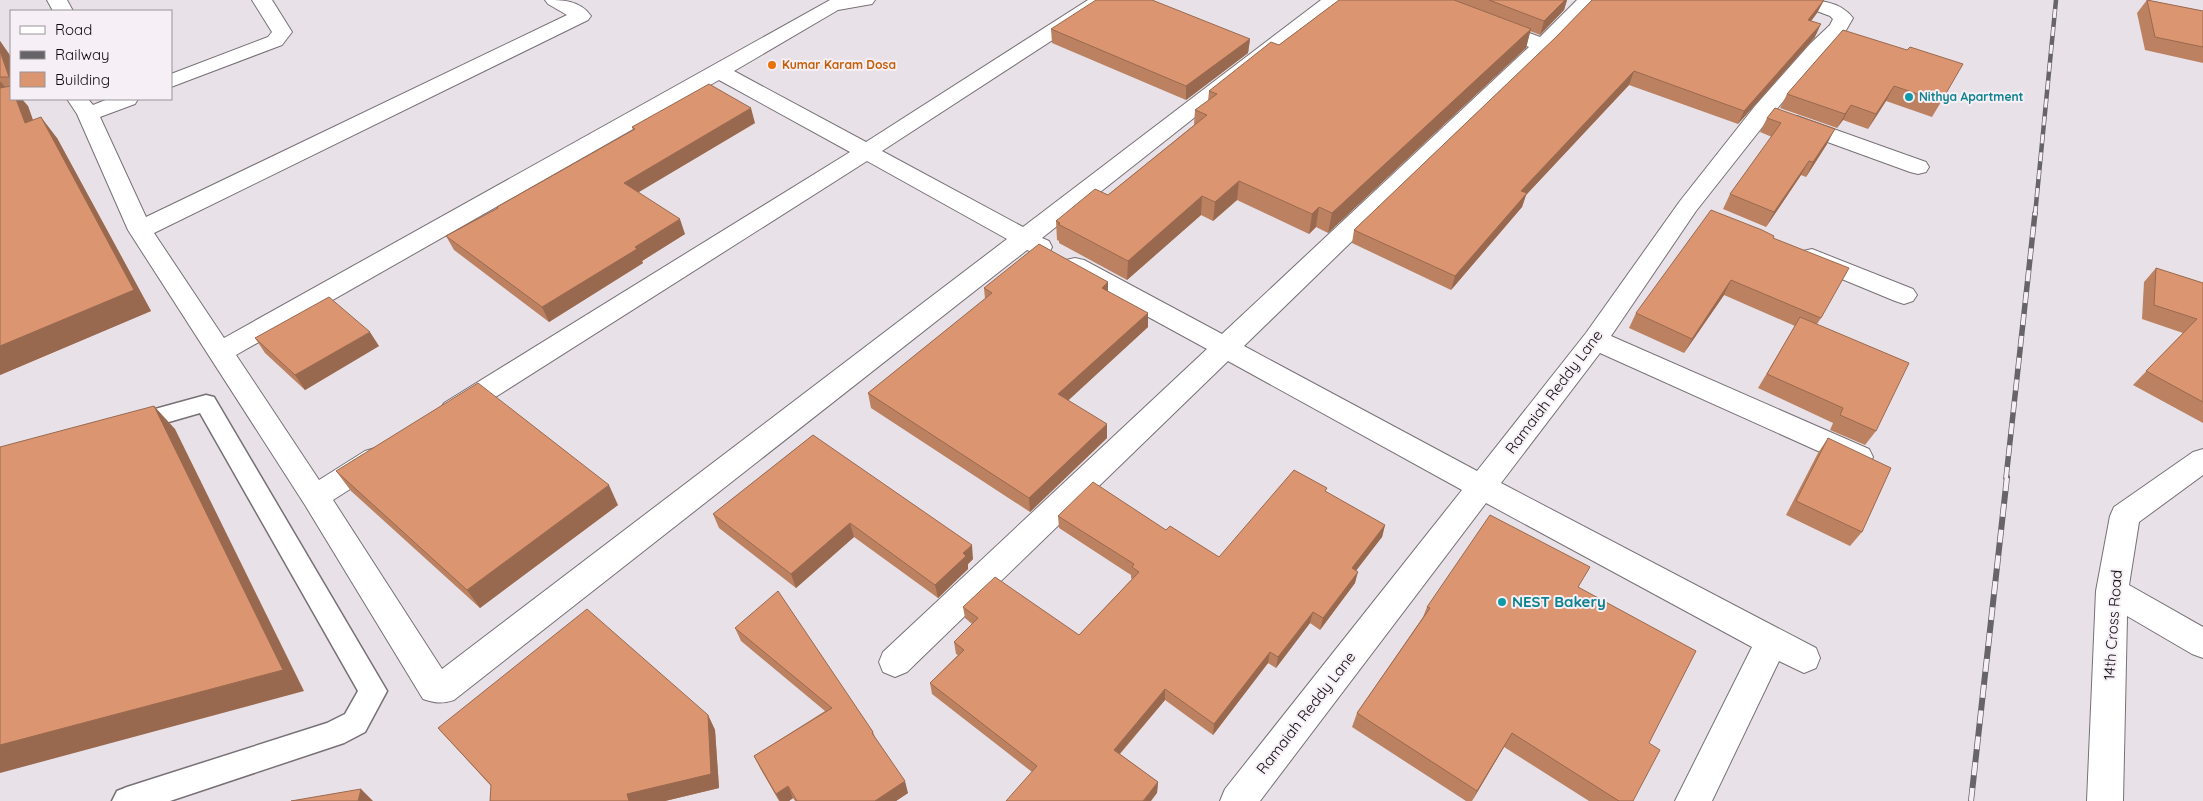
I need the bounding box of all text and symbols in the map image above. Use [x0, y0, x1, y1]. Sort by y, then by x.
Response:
legend [10, 10, 172, 100]
text: Road [55, 20, 92, 39]
text: Railway [55, 45, 110, 64]
place label: Kumar Karam Dosa [782, 57, 896, 72]
marker: Kumar Karam Dosa [766, 59, 778, 71]
text: Building [55, 70, 110, 89]
place label: Nithya Apartment [1919, 89, 2024, 104]
marker: Nithya Apartment [1903, 91, 1915, 103]
street label: Ramaiah Reddy Lane [1501, 326, 1606, 457]
street label: 14th Cross Road [2099, 569, 2126, 681]
place label: NEST Bakery [1512, 592, 1606, 611]
marker: NEST Bakery [1496, 596, 1508, 608]
street label: Ramaiah Reddy Lane [1252, 648, 1359, 778]

